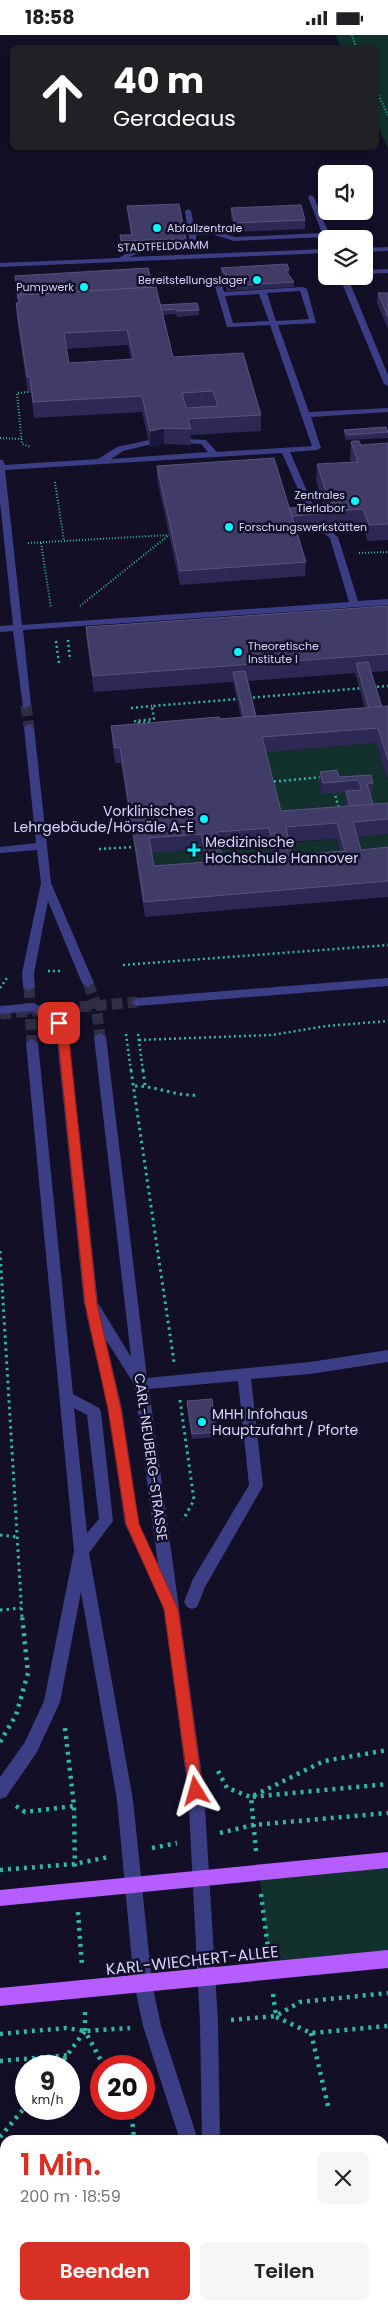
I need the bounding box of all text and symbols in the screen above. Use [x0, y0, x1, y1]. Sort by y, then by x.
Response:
text: 18:58 [25, 4, 75, 31]
text: 40 m [113, 56, 204, 105]
icon: ahead [30, 65, 95, 130]
text: Geradeaus [113, 103, 236, 134]
map controls [318, 165, 373, 285]
button: sound [318, 165, 373, 220]
place label: Abfallzentrale [167, 220, 242, 236]
marker: Abfallzentrale [151, 222, 163, 234]
button: layers [318, 230, 373, 285]
street label: STADTFELDDAMM [117, 236, 209, 256]
place label: Bereitstellungslager [138, 272, 247, 288]
marker: Bereitstellungslager [251, 274, 263, 286]
place label: Pumpwerk [16, 279, 74, 295]
marker: Pumpwerk [78, 281, 90, 293]
place label: Zentrales Tierlabor [294, 487, 345, 516]
marker: Zentrales Tierlabor [349, 495, 361, 507]
place label: Forschungswerkstätten [239, 519, 367, 535]
marker: Forschungswerkstätten [223, 521, 235, 533]
place label: Theoretische Institute I [248, 638, 319, 667]
marker: Theoretische Institute I [232, 646, 244, 658]
place label: Vorklinisches Lehrgebäude/Hörsäle A-E [13, 801, 194, 837]
marker: Vorklinisches Lehrgebäude/Hörsäle A-E [198, 813, 210, 825]
place label: Medizinische Hochschule Hannover [205, 832, 358, 868]
marker: Medizinische Hochschule Hannover [187, 843, 201, 857]
pin [38, 1002, 80, 1044]
icon: arrive [45, 1009, 73, 1037]
street label: CARL-NEUBERG-STRASSE [129, 1372, 173, 1542]
place label: MHH Infohaus Hauptzufahrt / Pforte [212, 1404, 358, 1440]
marker: MHH Infohaus Hauptzufahrt / Pforte [196, 1416, 208, 1428]
position arrow [169, 1764, 221, 1816]
street label: KARL-WIECHERT-ALLEE [105, 1940, 280, 1981]
speed limit sign: 20 [90, 2055, 155, 2120]
text: 9 [40, 2064, 55, 2099]
text: km/h [32, 2091, 63, 2108]
text: 1 Min. [20, 2143, 101, 2186]
button: close [317, 2152, 369, 2204]
text: 200 m · 18:59 [20, 2185, 121, 2208]
button: Beenden [20, 2242, 190, 2300]
button: Teilen [200, 2242, 369, 2300]

